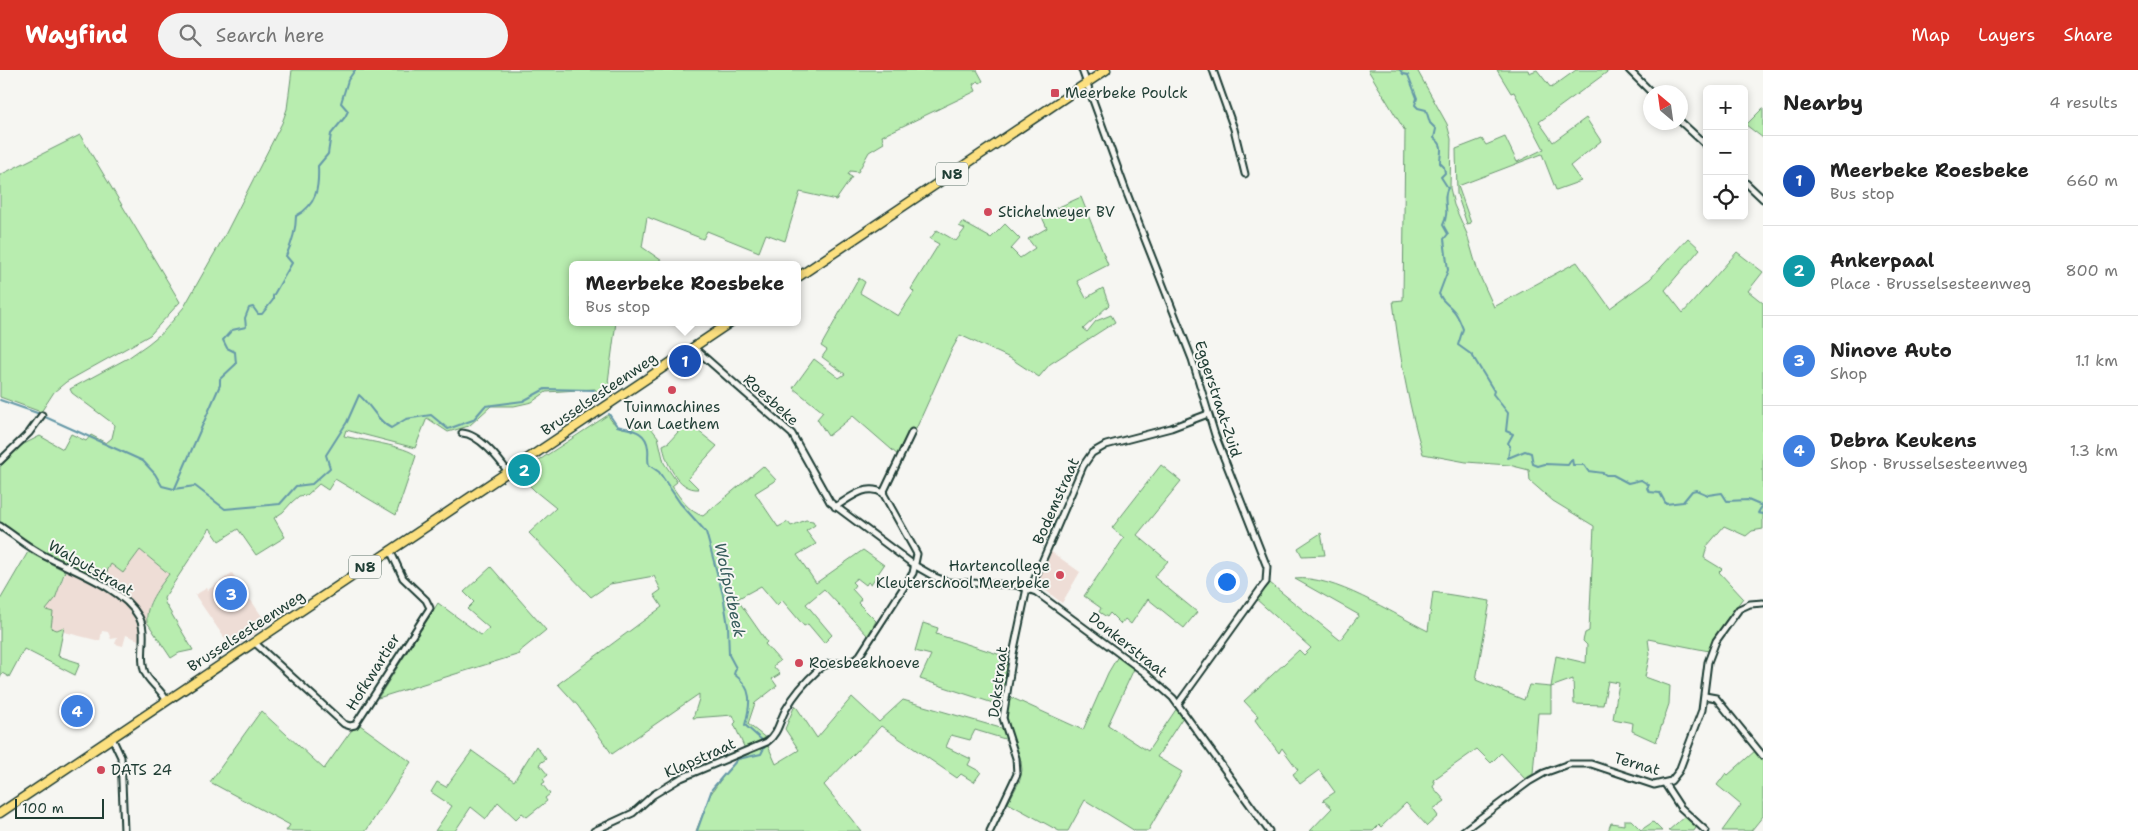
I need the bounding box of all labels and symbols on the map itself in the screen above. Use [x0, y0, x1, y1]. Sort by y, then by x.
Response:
place label: Meerbeke Poulck [1065, 83, 1188, 103]
north arrow [1643, 85, 1688, 130]
marker: Meerbeke Poulck [1049, 87, 1061, 99]
road number: N8 [936, 162, 968, 186]
place label: Stichelmeyer BV [998, 202, 1115, 222]
marker: Stichelmeyer BV [982, 206, 994, 218]
street label: Eggerstraat-Zuid [1190, 338, 1246, 460]
pin: 1 [669, 342, 701, 380]
street label: Brusselsesteenweg [537, 348, 661, 440]
street label: Roesbeke [739, 370, 803, 430]
marker: Tuinmachines Van Laethem [666, 384, 678, 396]
place label: Tuinmachines Van Laethem [624, 397, 720, 434]
pin: 2 [508, 451, 540, 489]
street label: Bodemstraat [1028, 454, 1084, 548]
street label: Walputstraat [45, 535, 137, 601]
water label: Wolfputbeek [710, 540, 750, 640]
road number: N8 [349, 556, 381, 578]
place label: Hartencollege Kleuterschool Meerbeke [876, 556, 1050, 593]
marker: Hartencollege Kleuterschool Meerbeke [1054, 569, 1066, 581]
your location [1214, 569, 1240, 595]
pin: 3 [215, 575, 247, 613]
street label: Brusselsesteenweg [184, 586, 308, 676]
street label: Donkerstraat [1084, 608, 1172, 682]
street label: Hofkwartier [341, 630, 405, 714]
street label: Dokstraat [984, 645, 1012, 719]
place label: Roesbeekhoeve [809, 653, 920, 673]
marker: Roesbeekhoeve [793, 657, 805, 669]
pin: 4 [61, 692, 93, 730]
street label: Klapstraat [661, 733, 739, 783]
street label: Ternat [1612, 748, 1662, 780]
place label: DATS 24 [111, 760, 172, 780]
marker: DATS 24 [95, 764, 107, 776]
scale bar [15, 796, 104, 819]

